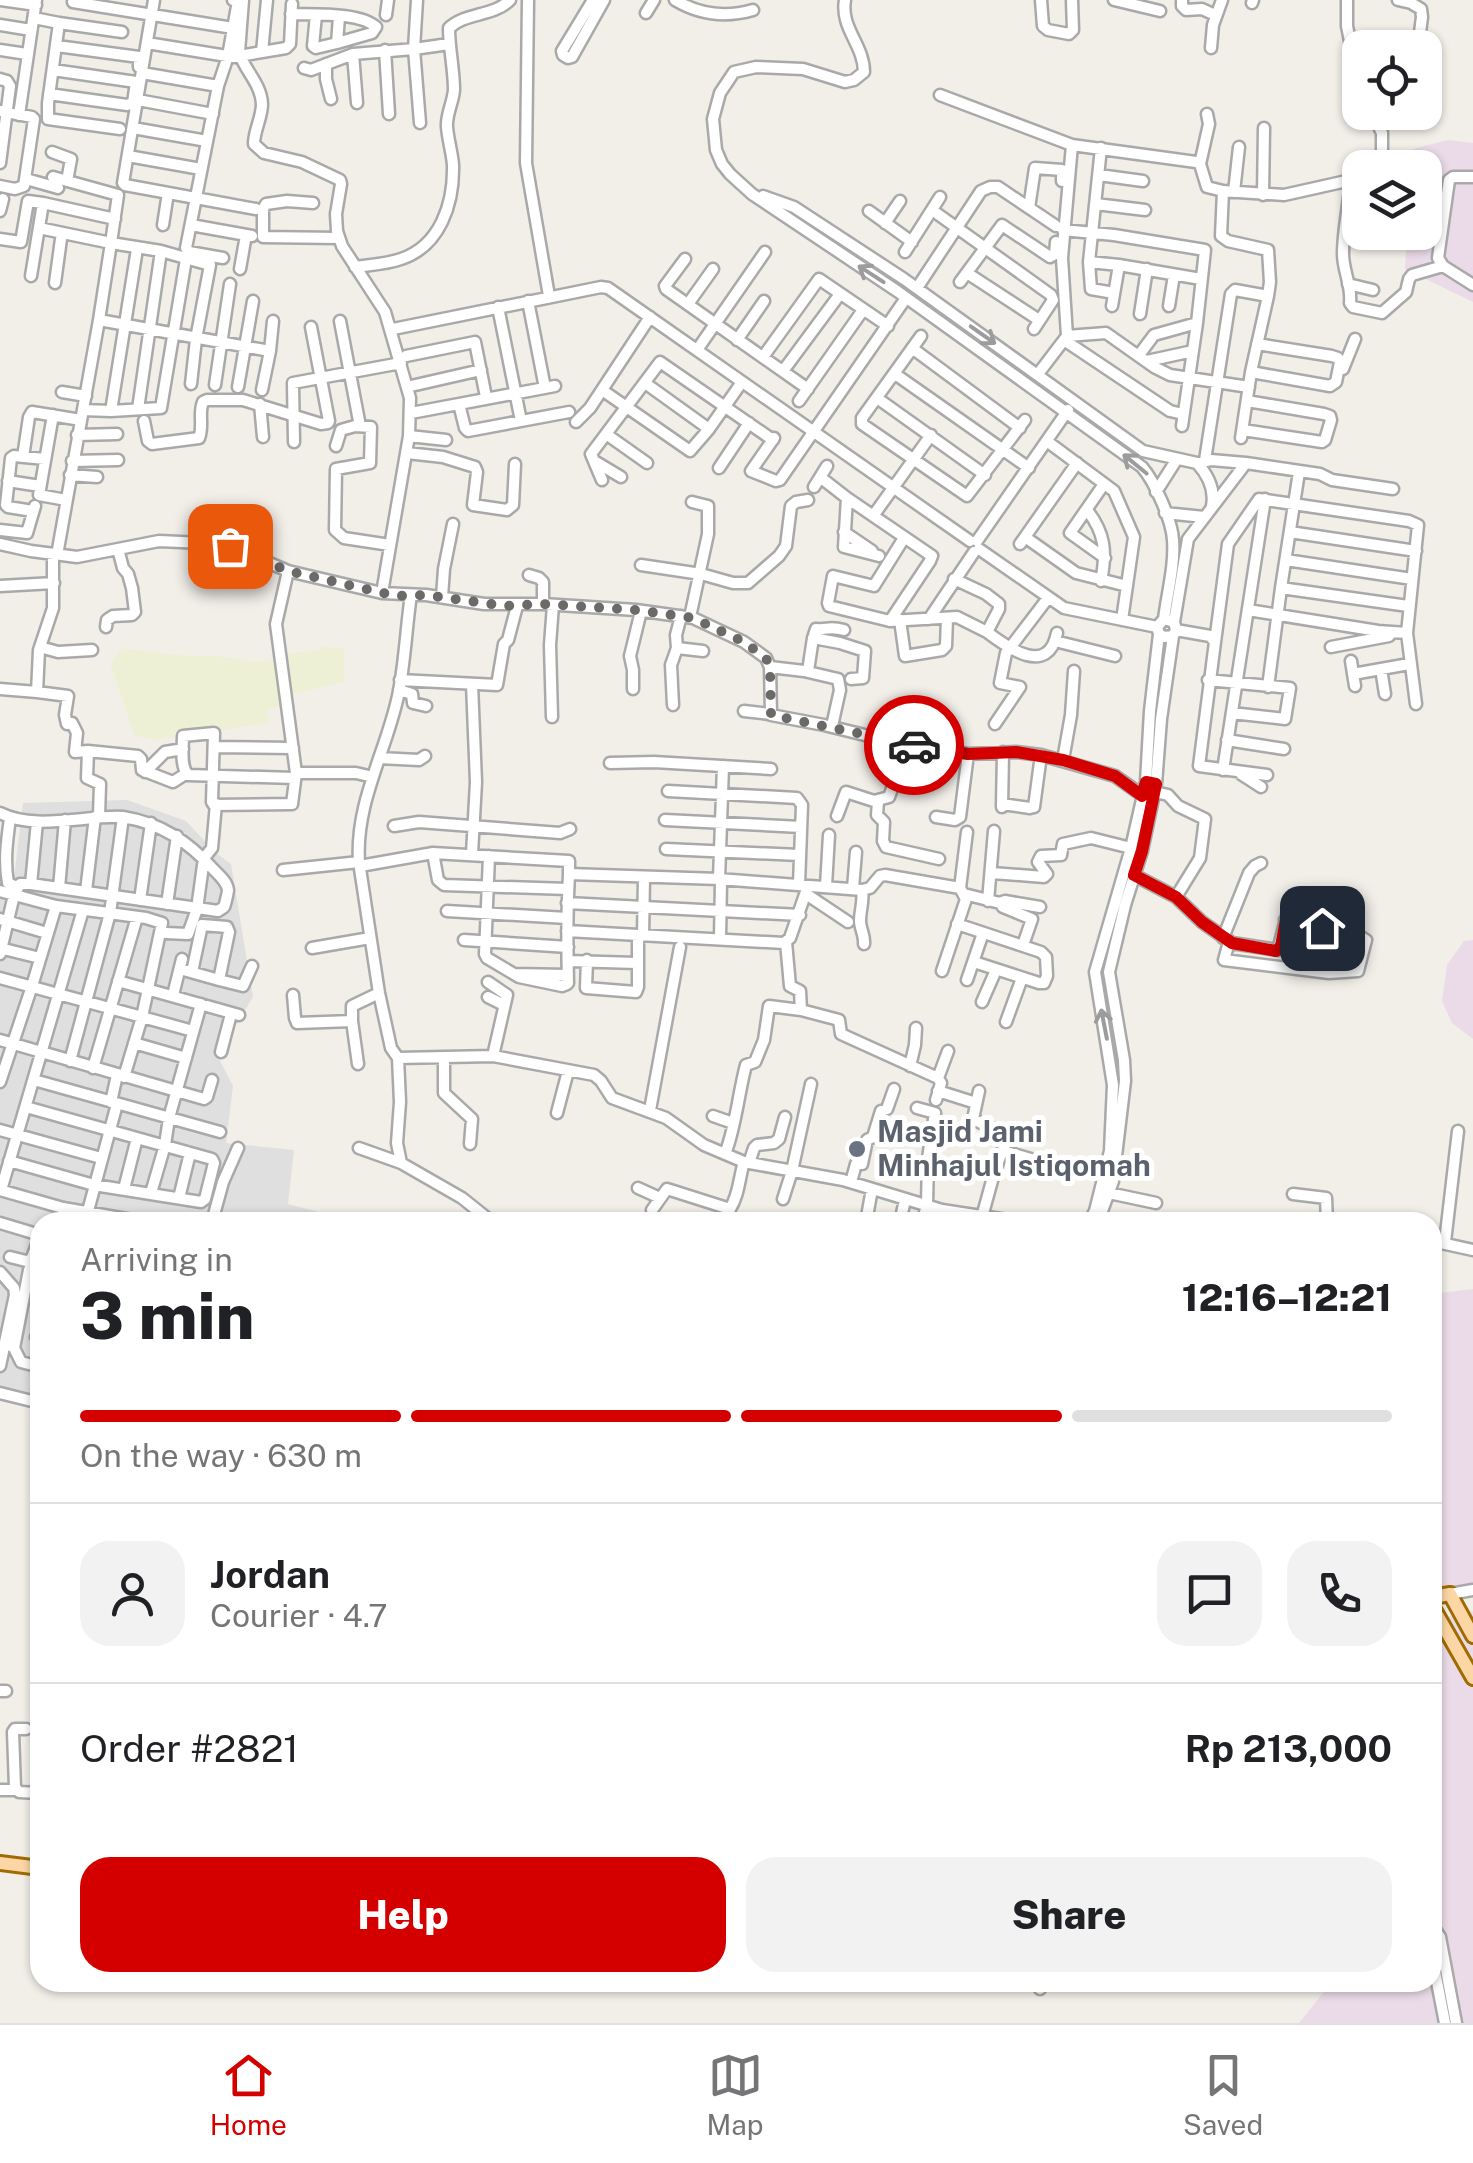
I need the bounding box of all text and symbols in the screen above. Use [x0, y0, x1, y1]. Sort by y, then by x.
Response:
map controls [1342, 30, 1442, 250]
button: locate [1342, 30, 1442, 130]
button: layers [1342, 150, 1442, 250]
one-way arrow [858, 263, 886, 284]
one-way arrow [969, 324, 996, 345]
one-way arrow [1122, 453, 1148, 475]
pin [188, 504, 273, 589]
icon: bag [203, 519, 258, 574]
courier [864, 695, 964, 795]
icon: car [887, 718, 942, 773]
pin [1280, 886, 1365, 971]
icon: home [1295, 901, 1350, 956]
one-way arrow [1093, 1009, 1112, 1041]
place label: Masjid Jami Minhajul Istiqomah [877, 1113, 1151, 1183]
marker: Masjid Jami Minhajul Istiqomah [846, 1138, 868, 1160]
text: Arriving in [80, 1241, 233, 1278]
text: 12:16–12:21 [1182, 1275, 1392, 1320]
text: 3 min [80, 1277, 255, 1354]
text: On the way · 630 m [80, 1437, 362, 1474]
button: person [80, 1541, 185, 1646]
button: chat [1157, 1541, 1262, 1646]
button: phone [1287, 1541, 1392, 1646]
text: Jordan [210, 1552, 330, 1597]
text: Courier · 4.7 [210, 1597, 387, 1634]
text: Order #2821 [80, 1726, 299, 1771]
text: Rp 213,000 [1185, 1726, 1392, 1771]
button: Help [80, 1857, 726, 1972]
button: Share [746, 1857, 1392, 1972]
tab: Home [210, 2048, 287, 2141]
tab: Map [707, 2048, 763, 2141]
tab: Saved [1183, 2048, 1263, 2141]

